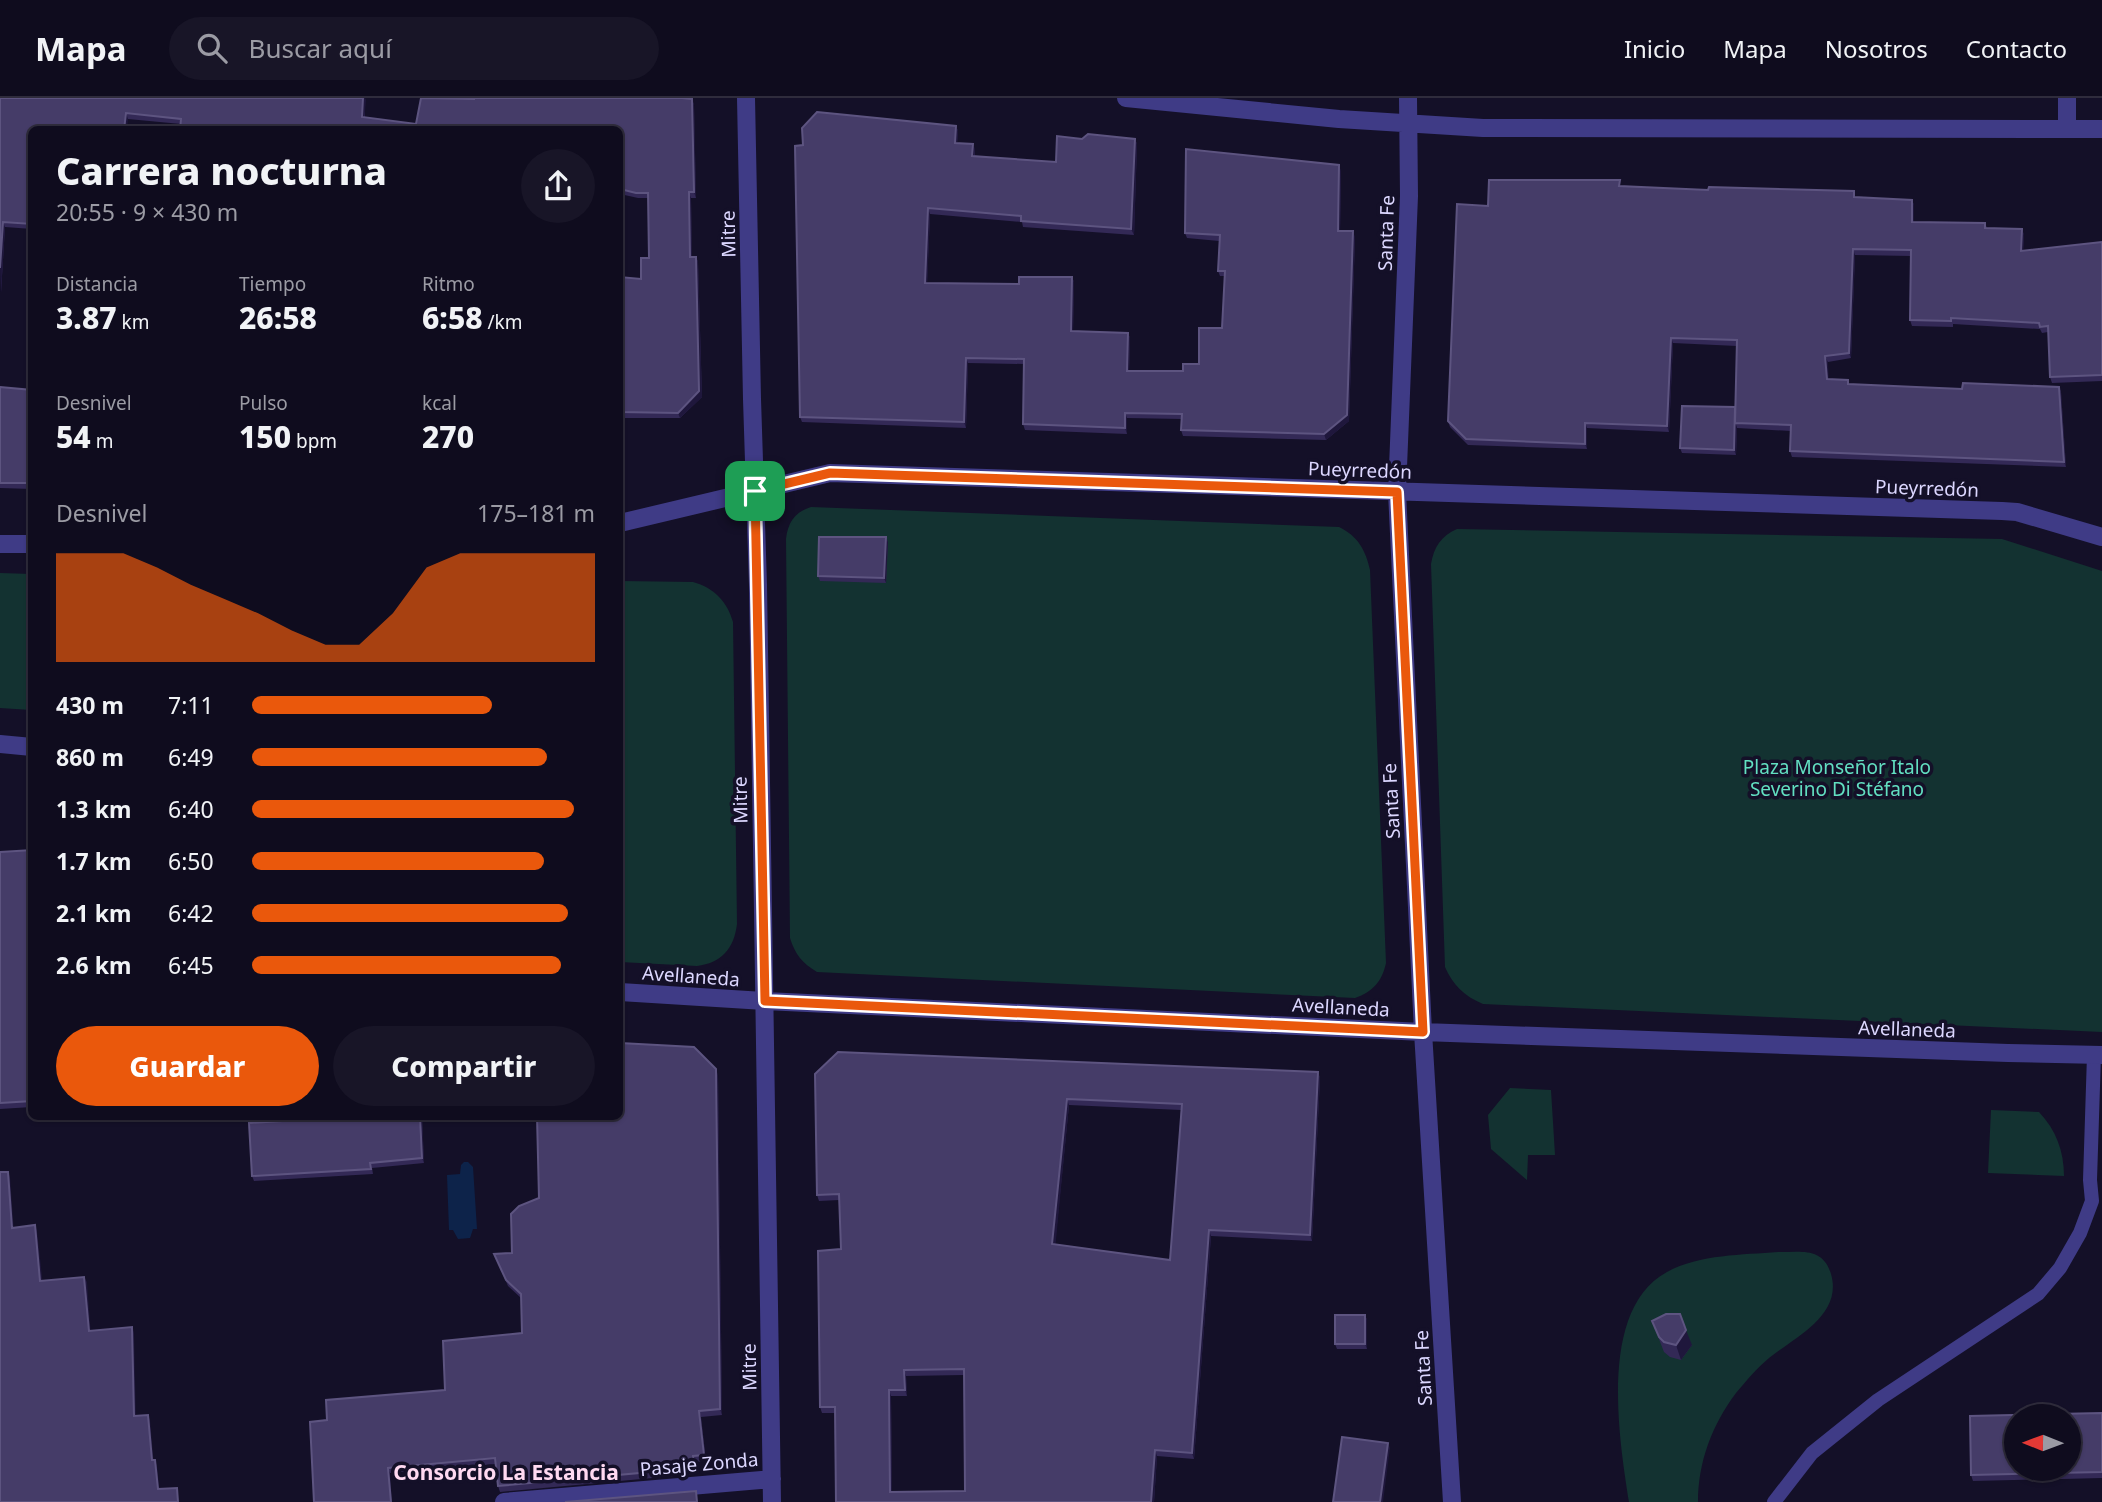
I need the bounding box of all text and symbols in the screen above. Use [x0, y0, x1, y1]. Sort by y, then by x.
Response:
search box [169, 17, 659, 80]
text: Mapa [35, 26, 127, 71]
icon: search [193, 29, 231, 67]
text: Buscar aquí [249, 30, 392, 66]
text: Inicio [1624, 32, 1685, 65]
text: Mapa [1723, 32, 1787, 65]
text: Nosotros [1825, 32, 1928, 65]
text: Contacto [1966, 32, 2067, 65]
text: Carrera nocturna [56, 144, 387, 196]
button: share [521, 149, 595, 223]
street label: Santa Fe [1372, 195, 1400, 271]
text: 20:55 · 9 × 430 m [56, 196, 238, 228]
street label: Mitre [715, 210, 741, 258]
text: Distancia [56, 271, 138, 297]
text: Tiempo [239, 271, 306, 297]
text: Ritmo [422, 271, 475, 297]
text: 3.87 [56, 297, 117, 338]
text: 26:58 [239, 297, 317, 338]
text: 6:58 [422, 297, 483, 338]
text: km [117, 309, 149, 335]
text: /km [483, 309, 523, 335]
text: Desnivel [56, 390, 132, 416]
text: Pulso [239, 390, 288, 416]
text: kcal [422, 390, 457, 416]
text: 54 [56, 416, 91, 457]
text: 150 [239, 416, 291, 457]
text: 270 [422, 416, 474, 457]
text: m [91, 428, 113, 454]
text: bpm [291, 428, 337, 454]
street label: Pueyrredón [1307, 455, 1413, 485]
pin [725, 461, 785, 521]
icon: arrive [736, 472, 774, 510]
street label: Pueyrredón [1874, 473, 1980, 503]
text: Desnivel [56, 497, 148, 529]
text: 175–181 m [477, 497, 595, 529]
text: 430 m [56, 689, 124, 721]
text: 7:11 [168, 689, 214, 721]
text: 860 m [56, 741, 124, 773]
text: 6:49 [168, 741, 214, 773]
park label: Plaza Monseñor Italo Severino Di Stéfano [1743, 754, 1931, 802]
street label: Santa Fe [1376, 762, 1406, 840]
street label: Mitre [727, 776, 753, 824]
text: 1.3 km [56, 793, 131, 825]
text: 6:40 [168, 793, 214, 825]
text: 1.7 km [56, 845, 131, 877]
text: 6:50 [168, 845, 214, 877]
text: 2.1 km [56, 897, 131, 929]
text: 6:42 [168, 897, 214, 929]
text: 2.6 km [56, 949, 131, 981]
text: 6:45 [168, 949, 214, 981]
street label: Avellaneda [641, 960, 741, 992]
street label: Avellaneda [1291, 991, 1391, 1023]
street label: Avellaneda [1858, 1014, 1956, 1044]
button: Guardar [56, 1026, 319, 1106]
button: Compartir [333, 1026, 595, 1106]
street label: Santa Fe [1408, 1329, 1438, 1407]
street label: Mitre [736, 1343, 762, 1391]
north arrow [2004, 1404, 2081, 1480]
map controls [2004, 1404, 2081, 1481]
street label: Pasaje Zonda [639, 1446, 759, 1482]
district label: Consorcio La Estancia [393, 1458, 619, 1486]

